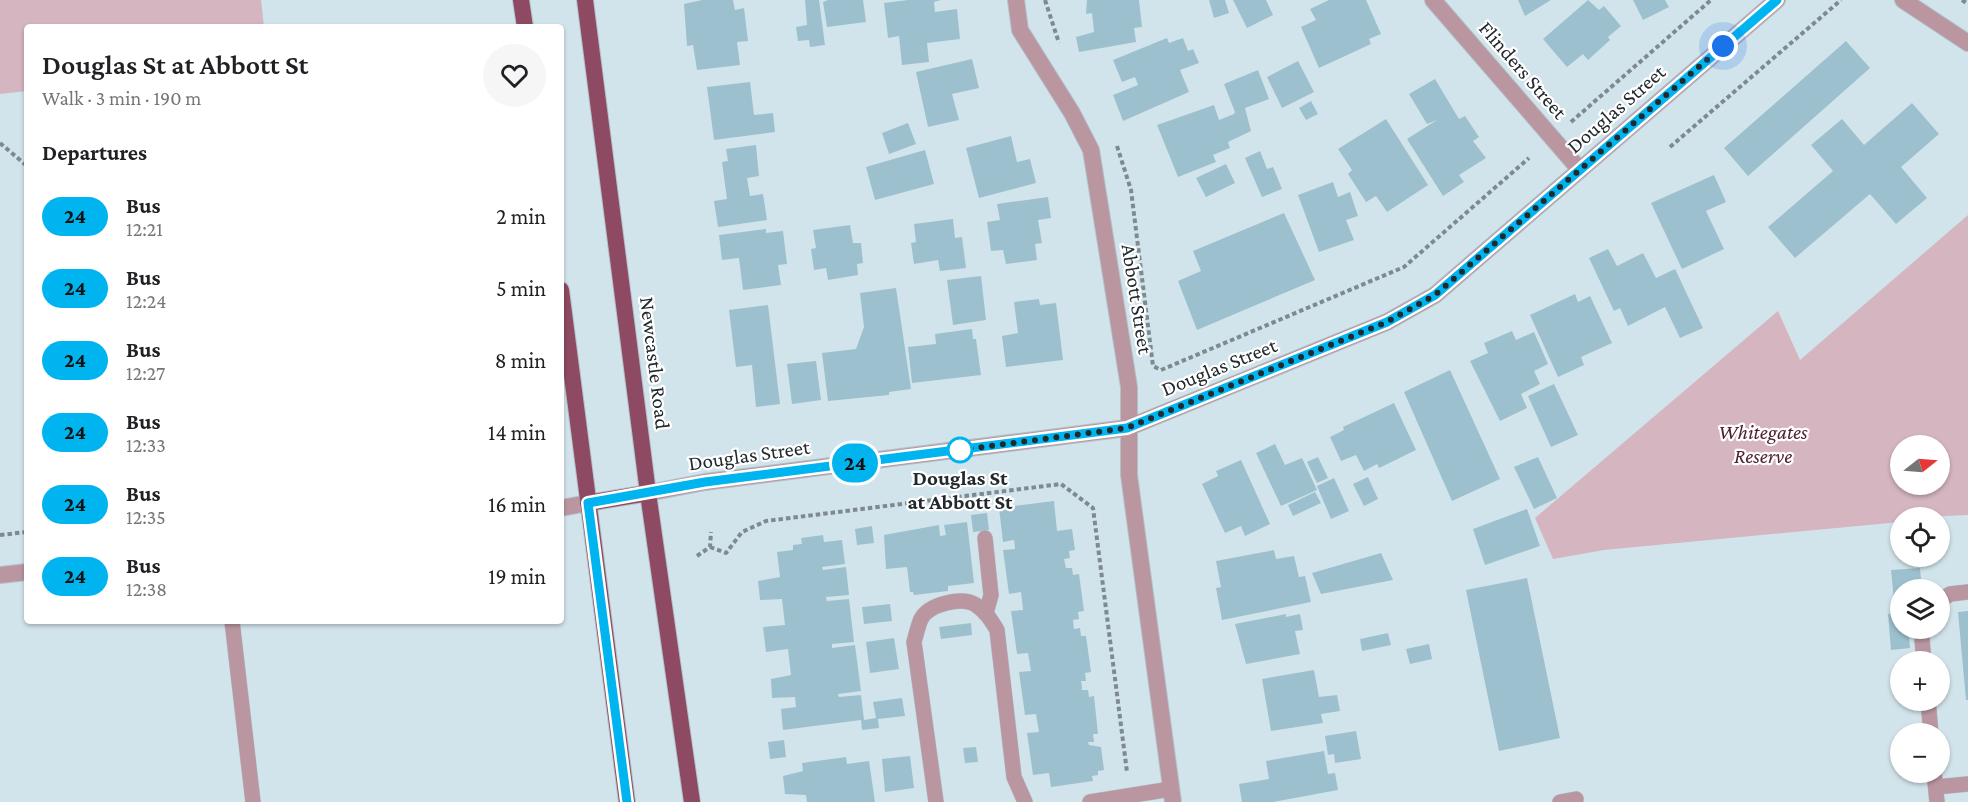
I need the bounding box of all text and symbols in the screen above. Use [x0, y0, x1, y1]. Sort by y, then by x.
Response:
street label: Flinders Street [1474, 16, 1573, 125]
your location [1708, 31, 1738, 61]
button: heart [483, 44, 546, 107]
text: Douglas St at Abbott St [42, 49, 308, 80]
street label: Douglas Street [1562, 59, 1671, 158]
text: Walk · 3 min · 190 m [42, 87, 201, 109]
text: Departures [42, 140, 147, 165]
text: Bus [126, 193, 160, 218]
text: 24 [64, 204, 86, 228]
text: 2 min [496, 204, 546, 229]
text: 12:21 [126, 218, 163, 240]
street label: Abbott Street [1116, 242, 1158, 357]
text: Bus [126, 265, 160, 290]
text: 24 [64, 276, 86, 300]
text: 5 min [496, 276, 546, 301]
text: 12:24 [126, 290, 167, 312]
street label: Newcastle Road [635, 296, 675, 430]
street label: Douglas Street [1158, 333, 1281, 401]
text: Bus [126, 337, 160, 362]
text: 24 [64, 348, 86, 372]
text: 8 min [495, 348, 546, 373]
text: 12:27 [126, 362, 165, 384]
text: Bus [126, 409, 160, 434]
text: 24 [64, 420, 86, 444]
text: 14 min [488, 420, 546, 445]
park label: Whitegates Reserve [1718, 420, 1808, 468]
text: 12:33 [126, 434, 166, 456]
street label: Douglas Street [687, 434, 812, 475]
north arrow [1890, 435, 1950, 495]
map controls [1890, 435, 1950, 783]
marker: Douglas St at Abbott St [947, 437, 973, 463]
line badge: 24 [828, 444, 882, 482]
text: 24 [844, 451, 866, 475]
place label: Douglas St at Abbott St [907, 466, 1013, 514]
text: Bus [126, 481, 160, 506]
text: 24 [64, 492, 86, 516]
text: 16 min [488, 492, 546, 517]
text: 12:35 [126, 506, 166, 528]
button: locate [1890, 507, 1950, 567]
text: Bus [126, 553, 160, 578]
text: 24 [64, 564, 86, 588]
text: 19 min [488, 564, 546, 589]
text: 12:38 [126, 578, 167, 600]
button: layers [1890, 579, 1950, 639]
button: + [1890, 651, 1950, 711]
button: − [1890, 723, 1950, 783]

